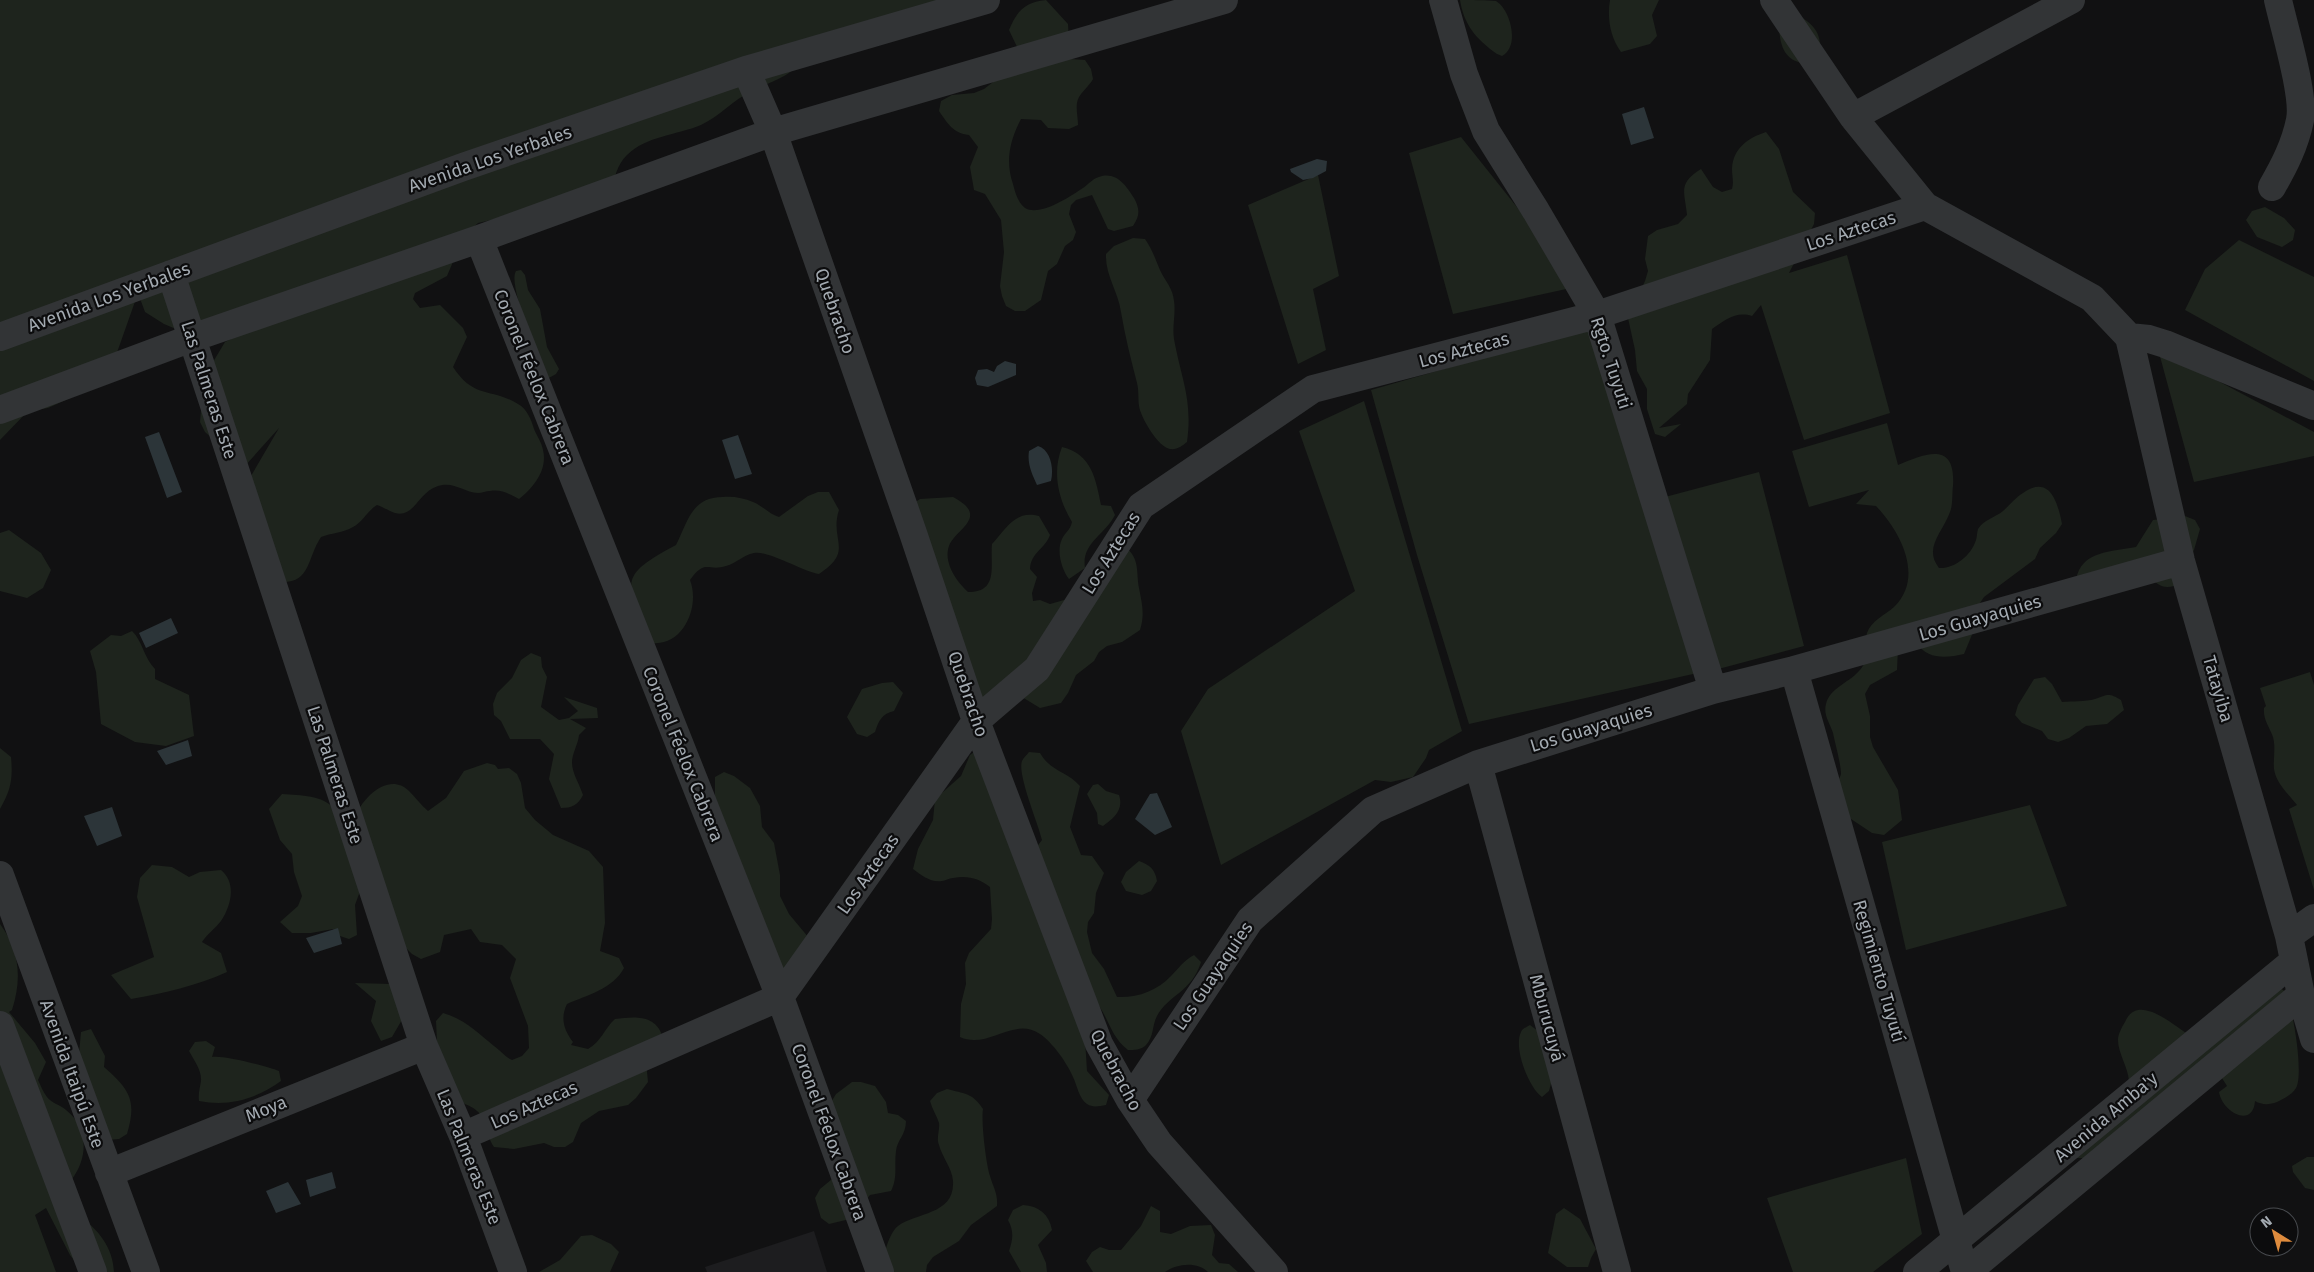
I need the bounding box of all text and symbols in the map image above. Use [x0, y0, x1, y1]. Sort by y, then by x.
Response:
street label: Avenida Los Yerbales [405, 121, 575, 197]
street label: Los Aztecas [1803, 206, 1899, 256]
street label: Avenida Los Yerbales [25, 257, 193, 337]
street label: Quebracho [810, 265, 860, 357]
street label: Coronel Féelox Cabrera [489, 286, 579, 468]
street label: Rgto. Tuyuti [1586, 314, 1636, 412]
street label: Las Palmeras Este [176, 318, 242, 462]
street label: Los Aztecas [1416, 327, 1512, 373]
street label: Los Aztecas [1077, 508, 1145, 598]
street label: Los Guayaquies [1916, 590, 2044, 646]
street label: Quebracho [943, 648, 993, 740]
street label: Tatayiba [2198, 653, 2238, 725]
street label: Coronel Féelox Cabrera [638, 663, 728, 845]
street label: Los Guayaquies [1527, 699, 1655, 757]
street label: Las Palmeras Este [302, 703, 368, 847]
street label: Los Aztecas [832, 830, 904, 918]
street label: Regimiento Tuyutí [1848, 897, 1910, 1045]
street label: Los Guayaquies [1169, 917, 1257, 1035]
street label: Mburucuyá [1525, 972, 1569, 1064]
street label: Avenida Itaipú Este [35, 997, 109, 1151]
street label: Quebracho [1085, 1025, 1147, 1115]
street label: Coronel Féelox Cabrera [787, 1040, 871, 1224]
street label: Avenida Amba'y [2050, 1067, 2162, 1167]
street label: Los Aztecas [487, 1076, 581, 1134]
street label: Las Palmeras Este [432, 1086, 506, 1228]
street label: Moya [242, 1091, 290, 1127]
north arrow [2249, 1207, 2299, 1257]
text: N [2258, 1212, 2275, 1232]

